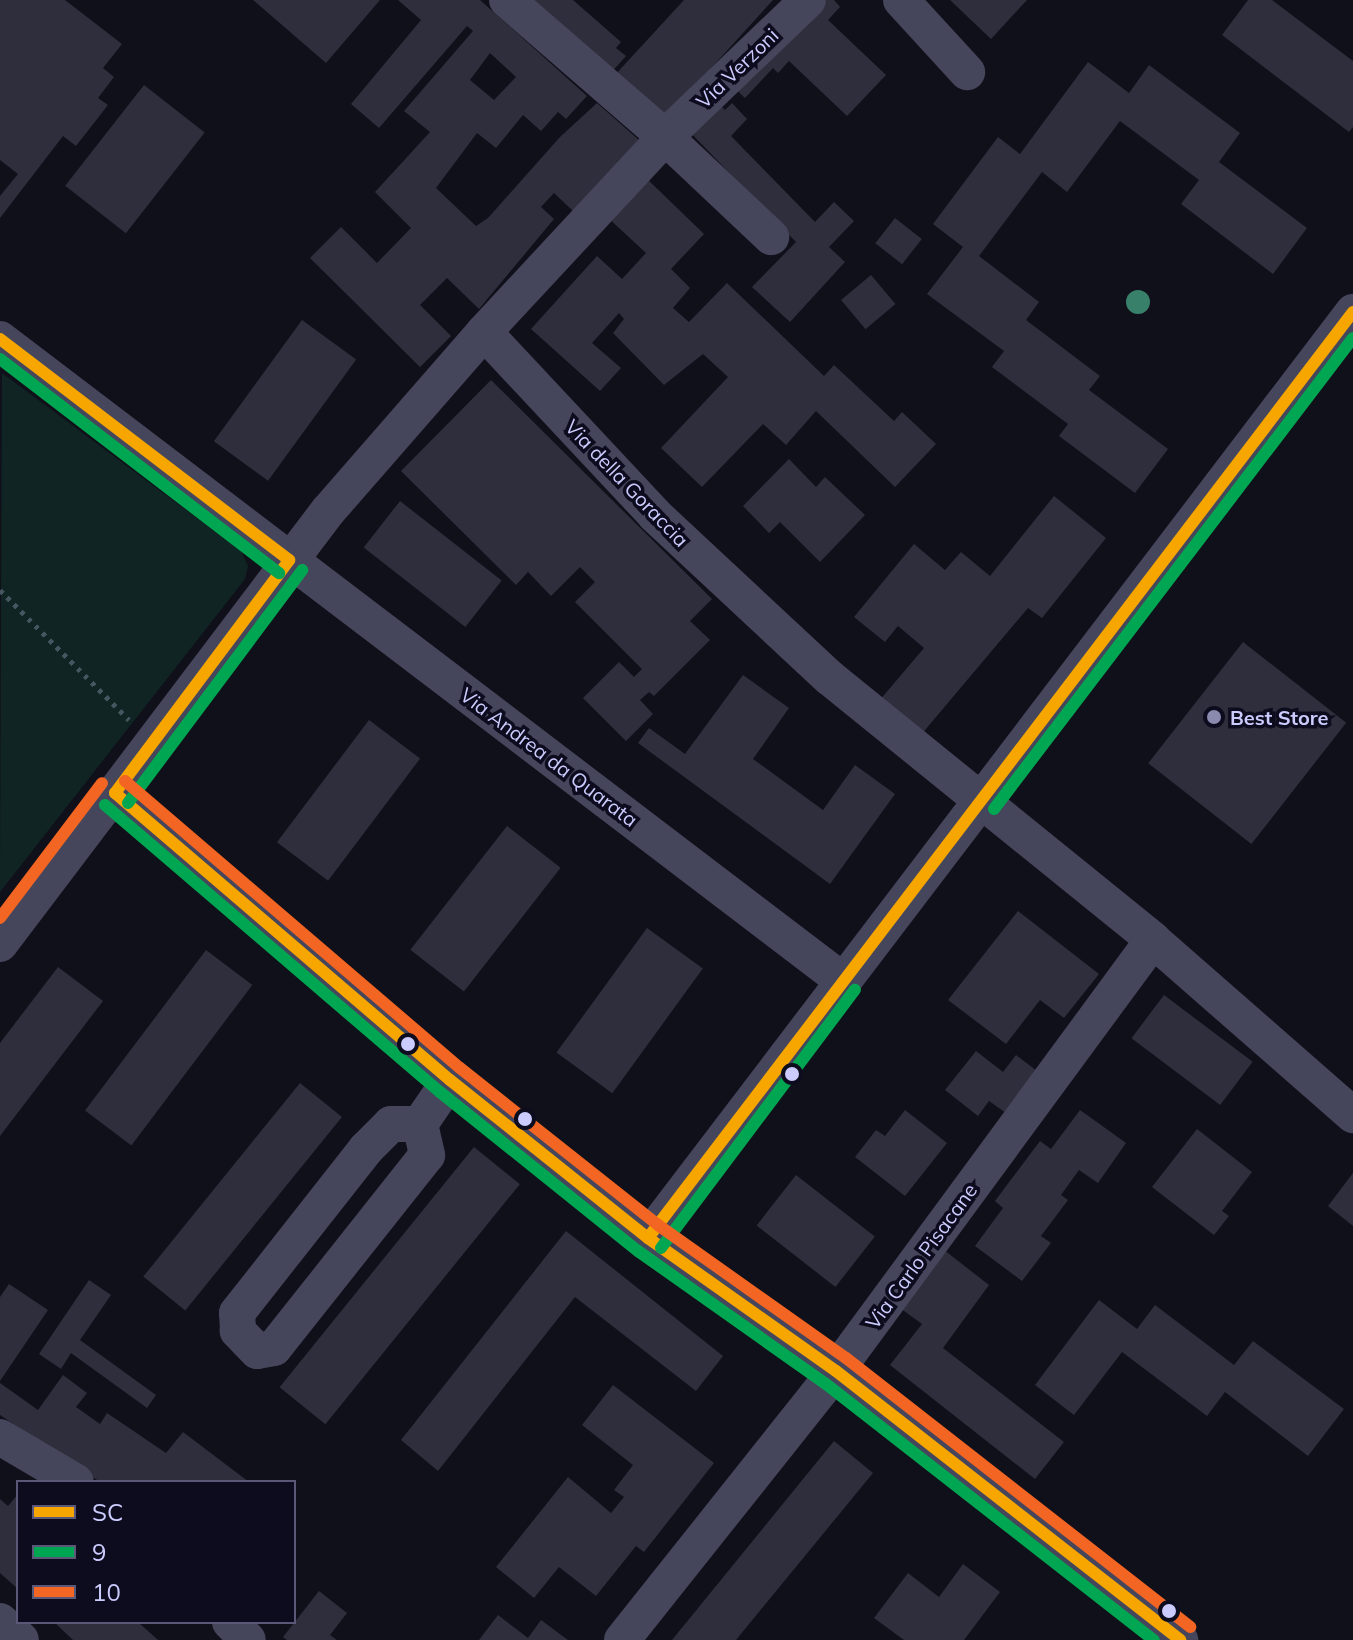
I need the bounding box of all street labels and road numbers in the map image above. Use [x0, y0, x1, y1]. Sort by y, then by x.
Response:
street label: Via Verzoni [691, 23, 783, 113]
street label: Via della Goraccia [560, 415, 694, 551]
street label: Via Andrea da Quarata [456, 682, 642, 832]
street label: Via Carlo Pisacane [860, 1179, 982, 1333]

